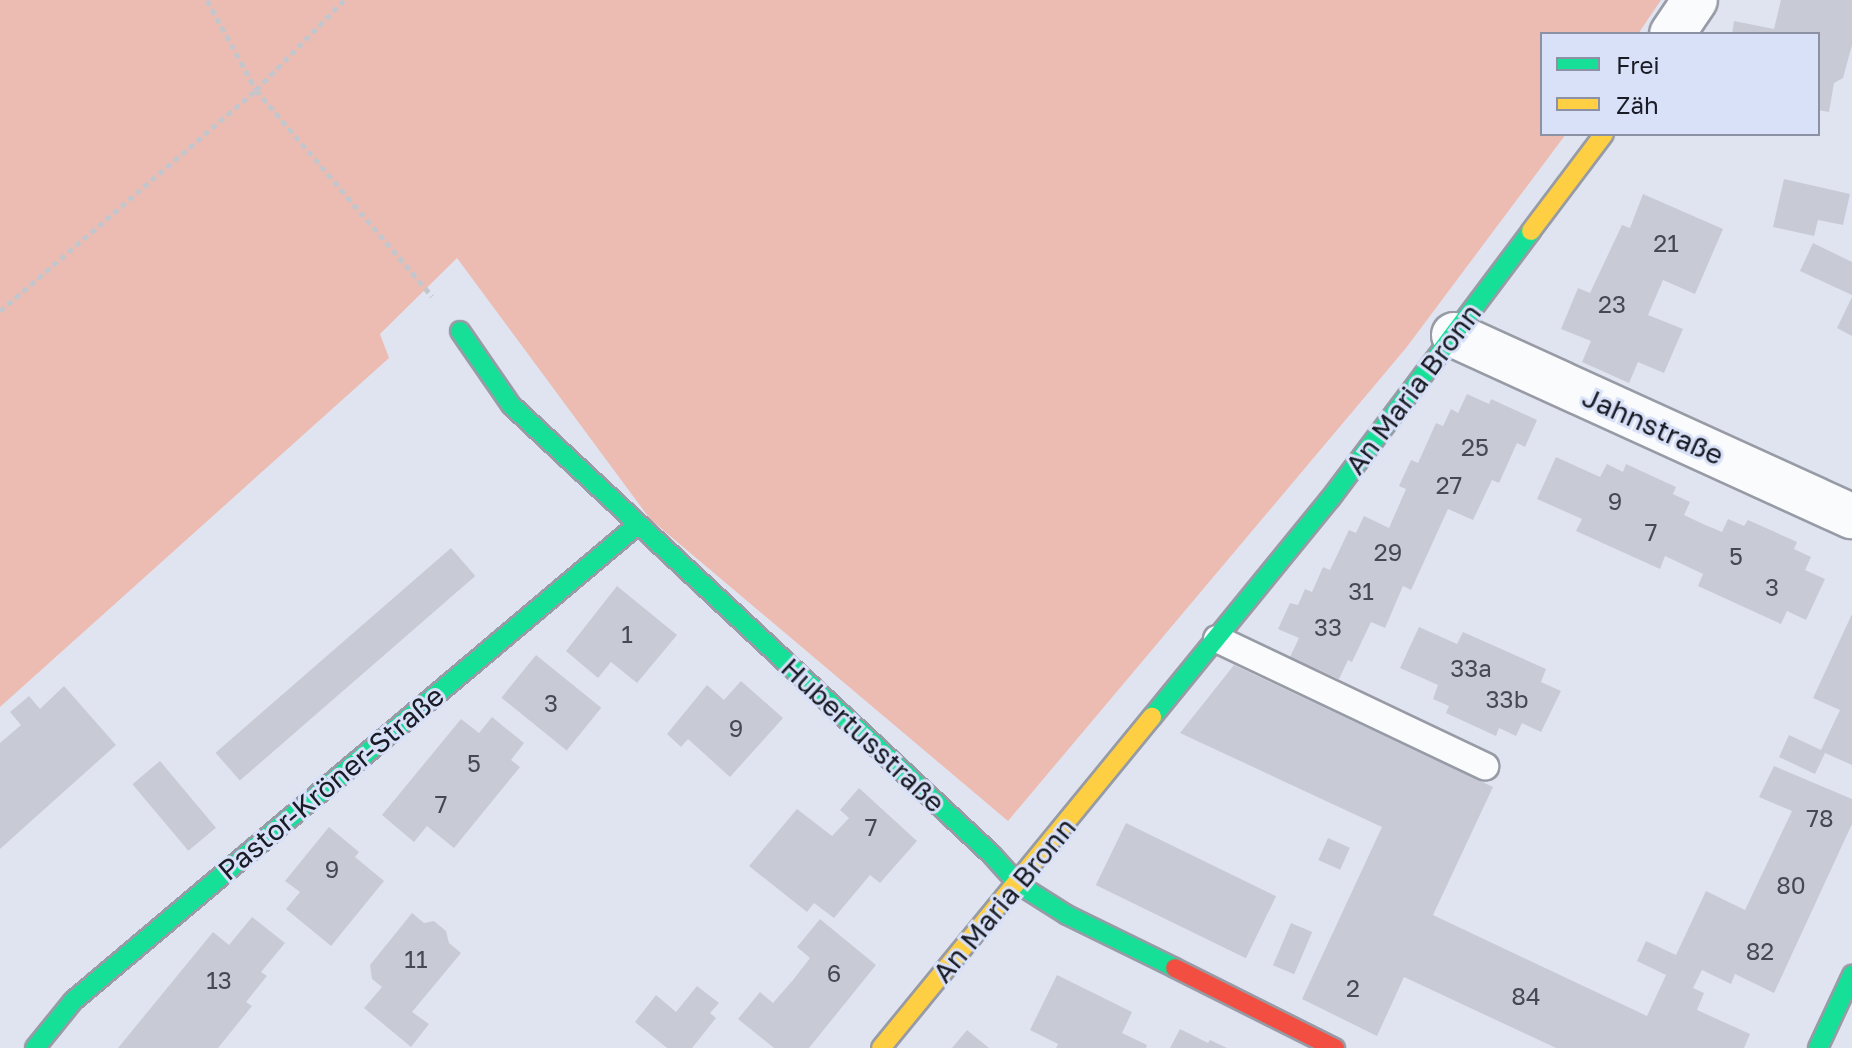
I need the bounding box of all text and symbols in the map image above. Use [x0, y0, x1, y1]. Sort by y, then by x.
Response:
legend [1540, 32, 1820, 136]
text: Frei [1616, 50, 1660, 79]
text: Zäh [1616, 90, 1659, 119]
house number: 21 [1653, 229, 1679, 257]
house number: 23 [1598, 290, 1626, 318]
street label: An Maria Bronn [1338, 297, 1488, 481]
street label: Jahnstraße [1577, 380, 1729, 472]
house number: 25 [1461, 433, 1489, 461]
house number: 27 [1436, 471, 1462, 499]
house number: 9 [1608, 487, 1622, 515]
house number: 7 [1645, 518, 1657, 546]
house number: 29 [1374, 538, 1402, 566]
house number: 5 [1729, 542, 1743, 570]
house number: 3 [1765, 573, 1779, 601]
house number: 31 [1348, 577, 1374, 605]
house number: 33 [1314, 613, 1342, 641]
house number: 1 [621, 620, 633, 648]
street label: Hubertusstraße [774, 651, 952, 819]
house number: 33a [1450, 654, 1492, 682]
street label: Pastor-Kröner-Straße [211, 679, 451, 887]
house number: 33b [1486, 685, 1528, 713]
house number: 3 [544, 689, 558, 717]
house number: 9 [729, 714, 743, 742]
house number: 5 [467, 749, 481, 777]
house number: 7 [435, 790, 447, 818]
house number: 78 [1806, 804, 1834, 832]
street label: An Maria Bronn [925, 811, 1083, 989]
house number: 7 [865, 813, 877, 841]
house number: 9 [325, 855, 339, 883]
house number: 80 [1776, 871, 1806, 899]
house number: 82 [1746, 937, 1774, 965]
house number: 11 [404, 945, 428, 973]
house number: 6 [827, 959, 841, 987]
house number: 13 [206, 966, 232, 994]
house number: 2 [1346, 974, 1360, 1002]
house number: 84 [1511, 982, 1541, 1010]

